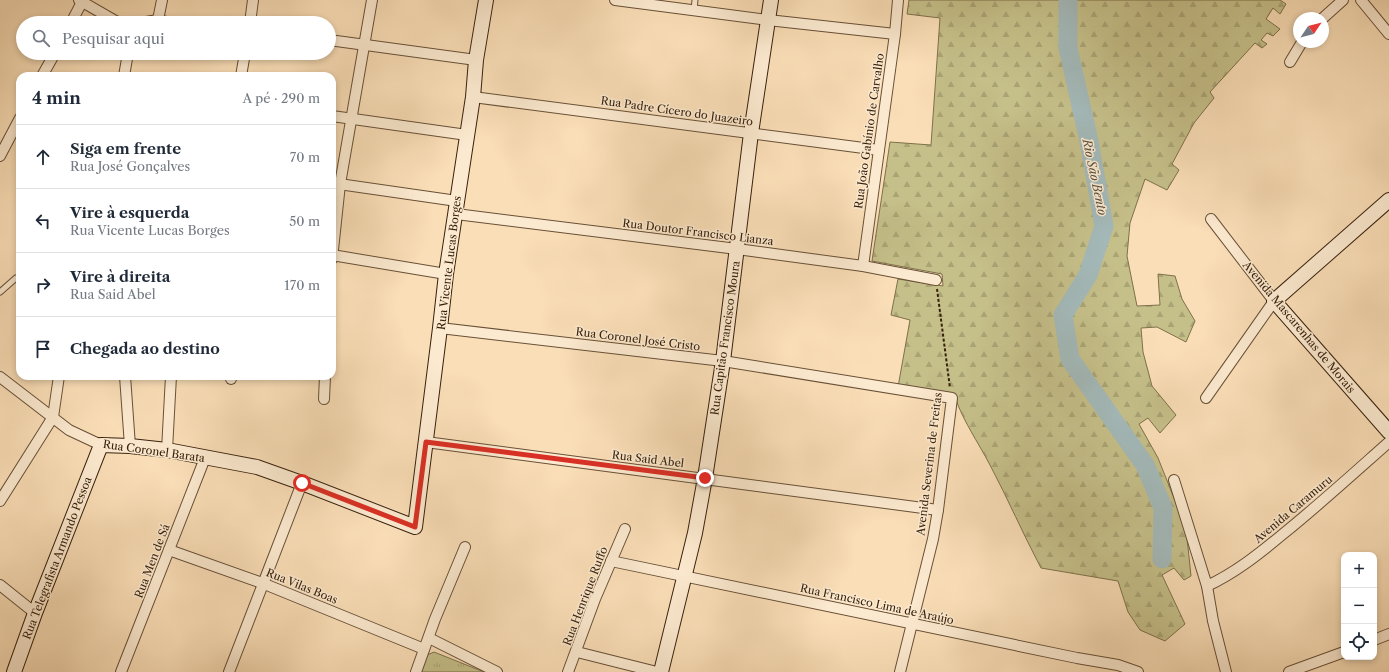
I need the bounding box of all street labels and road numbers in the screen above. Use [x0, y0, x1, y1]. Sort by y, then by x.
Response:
street label: Rua João Gabínio de Carvalho [851, 52, 887, 210]
street label: Rua Padre Cícero do Juazeiro [600, 93, 754, 129]
street label: Rua Vicente Lucas Borges [434, 195, 464, 331]
street label: Rua Doutor Francisco Lianza [622, 216, 775, 248]
street label: Avenida Mascarenhas de Morais [1239, 257, 1358, 396]
street label: Rua Capitão Francisco Moura [707, 260, 743, 416]
street label: Rua Coronel José Cristo [575, 324, 701, 354]
street label: Avenida Severina de Freitas [913, 391, 945, 537]
street label: Rua Coronel Barata [102, 437, 206, 465]
street label: Rua Said Abel [611, 448, 686, 470]
street label: Avenida Caramuru [1250, 472, 1335, 546]
street label: Rua Telegrafista Armando Pessoa [19, 474, 95, 641]
street label: Rua Men de Sá [131, 522, 173, 600]
street label: Rua Henrique Ruffo [560, 544, 610, 648]
street label: Rua Vilas Boas [264, 565, 340, 607]
street label: Rua Francisco Lima de Araújo [799, 581, 955, 627]

